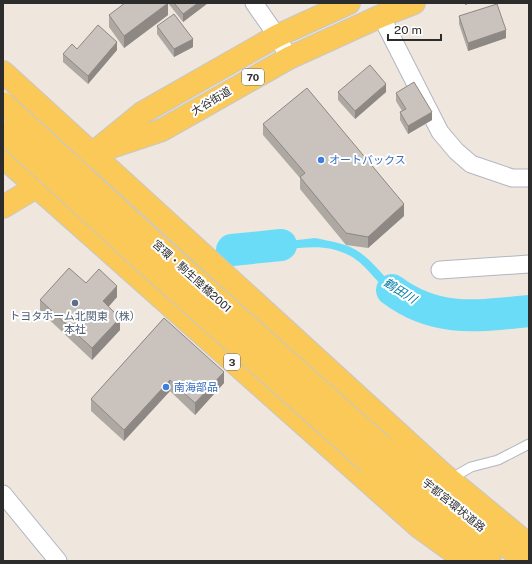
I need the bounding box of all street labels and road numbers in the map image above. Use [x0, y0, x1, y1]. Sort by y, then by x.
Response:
road number: 70 [242, 69, 264, 85]
street label: 大谷街道 [189, 85, 233, 117]
street label: 宮環・駒生陸橋2001 [150, 238, 234, 314]
road number: 3 [224, 354, 240, 370]
street label: 宇都宮環状道路 [420, 476, 488, 534]

